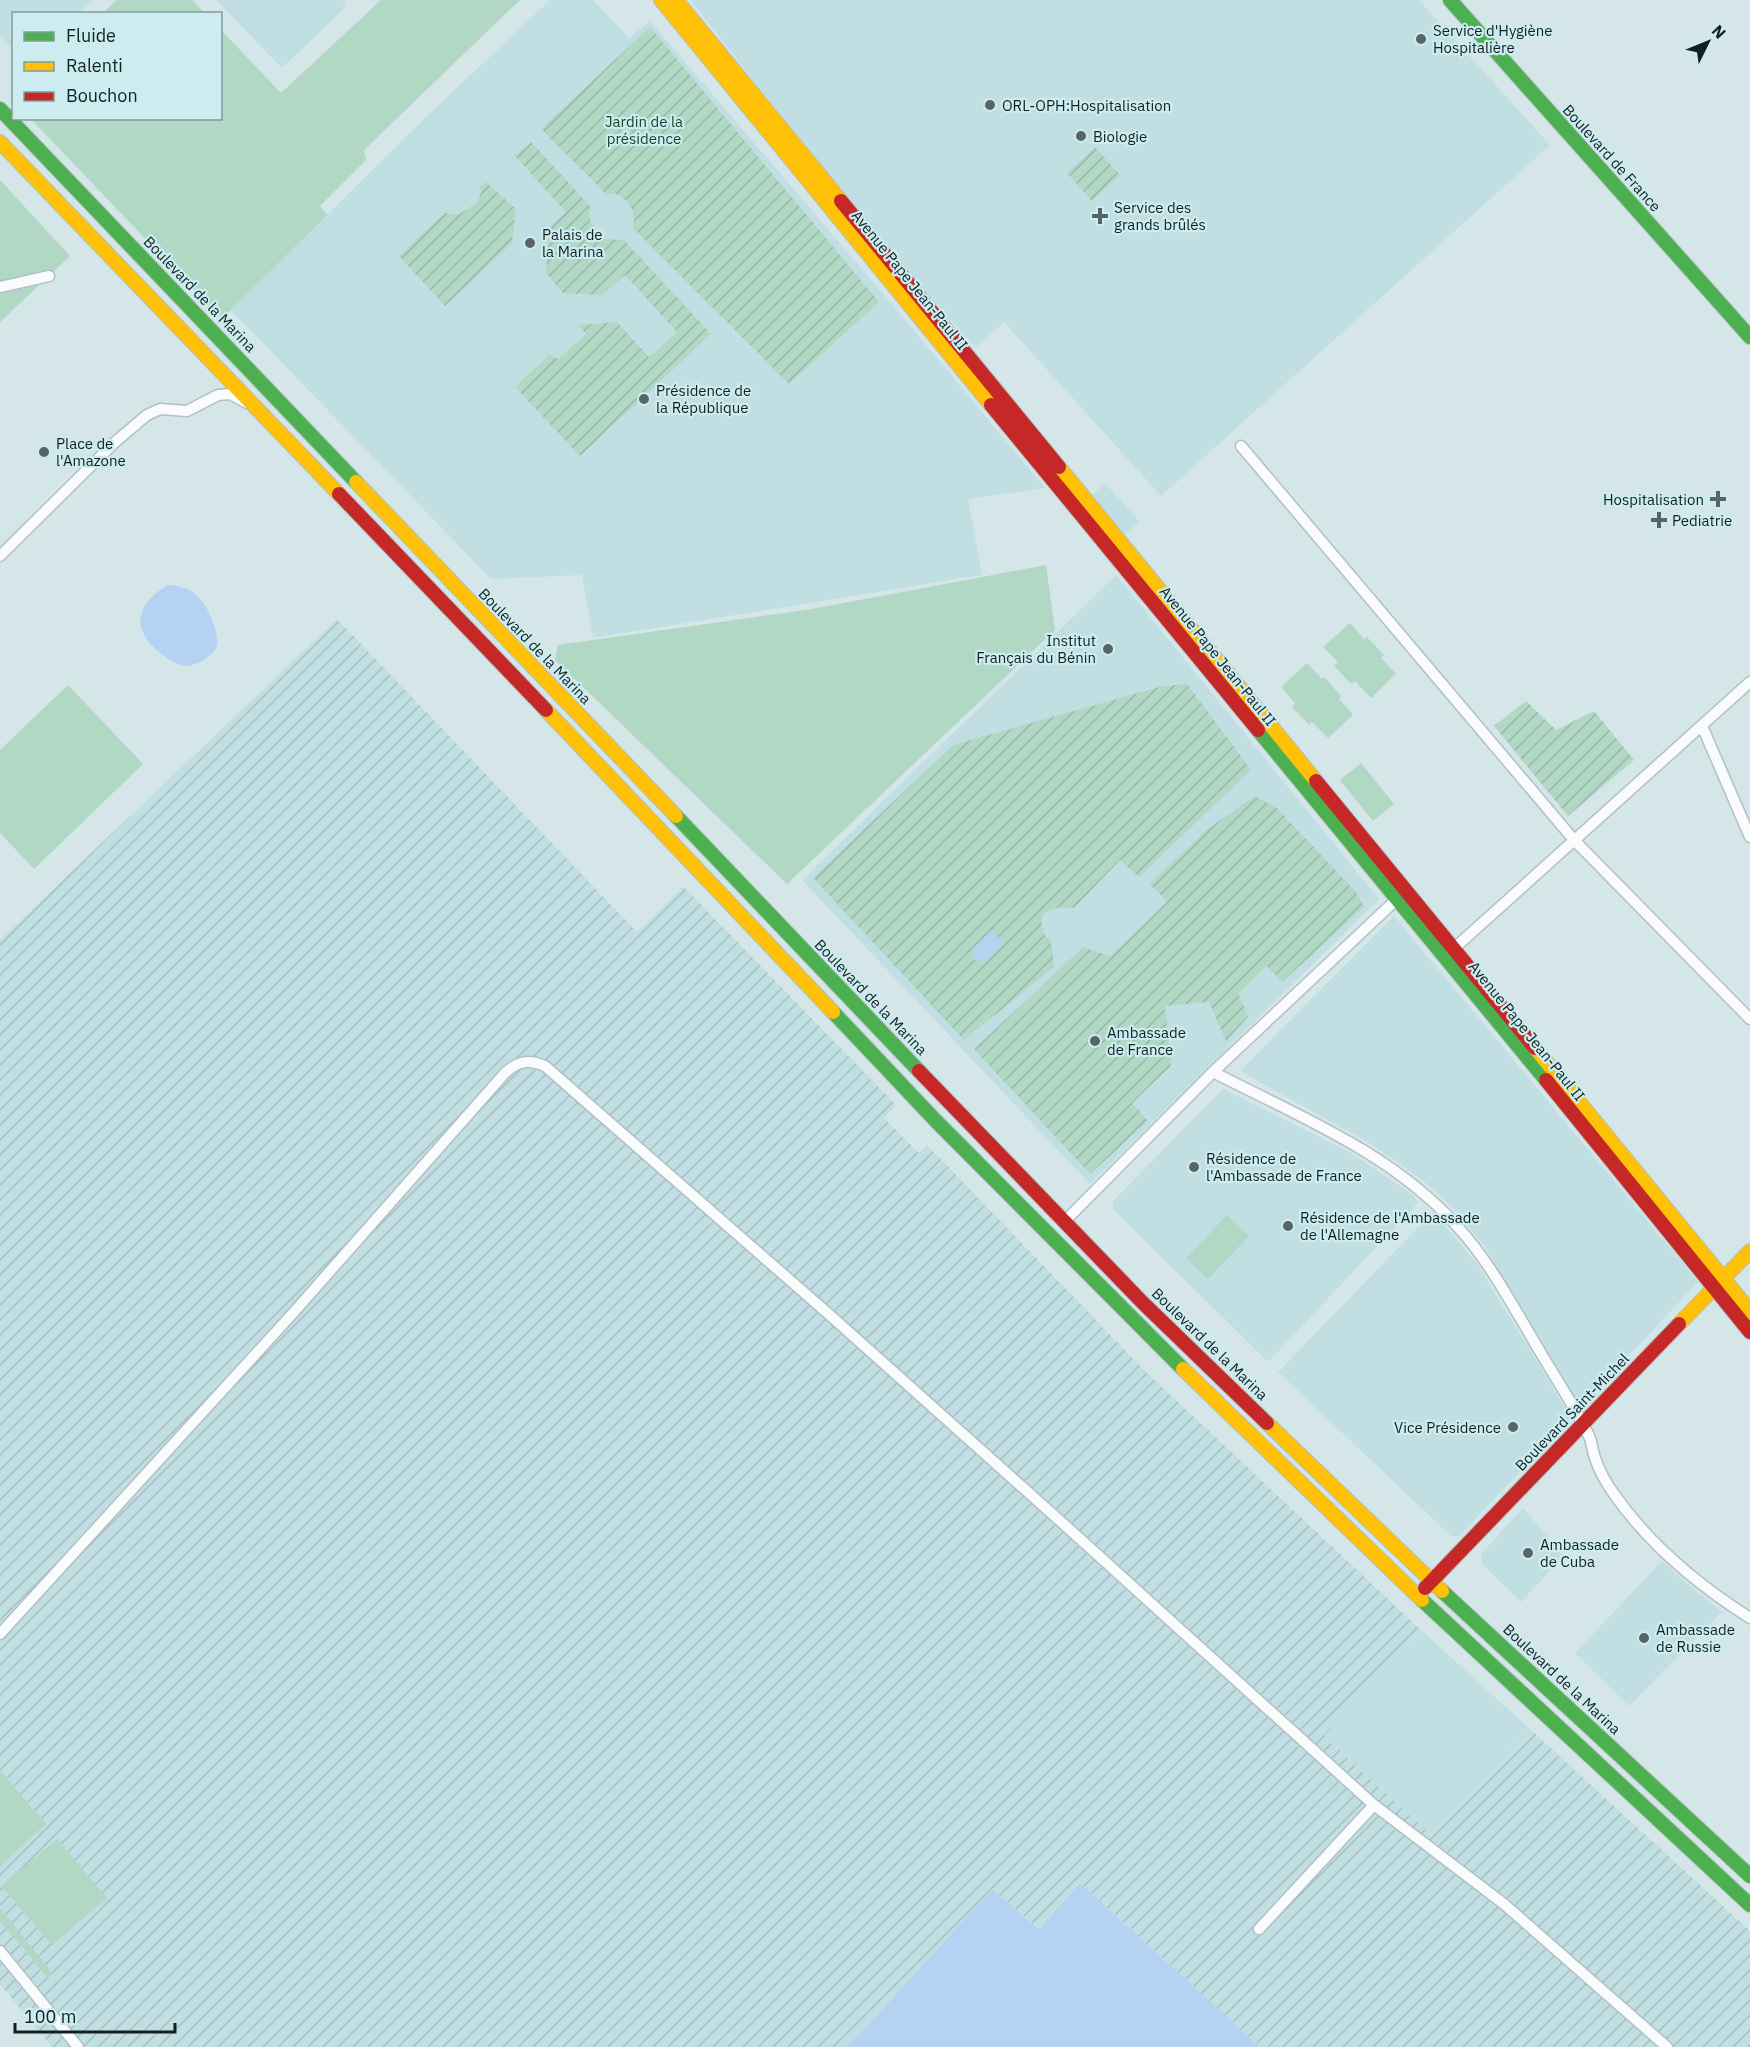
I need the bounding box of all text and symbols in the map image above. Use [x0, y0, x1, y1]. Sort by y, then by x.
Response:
legend [12, 12, 222, 120]
north arrow [1678, 12, 1738, 72]
place label: Service d'Hygiène Hospitalière [1433, 21, 1553, 57]
text: N [1708, 21, 1730, 43]
text: Fluide [66, 24, 116, 47]
marker: Service d'Hygiène Hospitalière [1414, 32, 1428, 46]
text: Ralenti [66, 54, 123, 77]
text: Bouchon [66, 84, 138, 107]
place label: ORL-OPH:Hospitalisation [1002, 96, 1171, 115]
marker: ORL-OPH:Hospitalisation [983, 98, 997, 112]
street label: Boulevard de France [1559, 100, 1665, 216]
park label: Jardin de la présidence [605, 112, 683, 148]
place label: Biologie [1093, 127, 1147, 146]
marker: Biologie [1074, 129, 1088, 143]
place label: Service des grands brûlés [1114, 198, 1206, 234]
street label: Avenue Pape Jean-Paul II [848, 206, 972, 354]
marker: Service des grands brûlés [1091, 207, 1109, 225]
place label: Palais de la Marina [542, 225, 604, 261]
street label: Boulevard de la Marina [140, 232, 260, 356]
marker: Palais de la Marina [523, 236, 537, 250]
place label: Présidence de la République [656, 381, 751, 417]
marker: Présidence de la République [637, 392, 651, 406]
place label: Place de l'Amazone [56, 434, 126, 470]
marker: Place de l'Amazone [37, 445, 51, 459]
place label: Hospitalisation [1603, 490, 1704, 509]
marker: Hospitalisation [1709, 490, 1727, 508]
marker: Pediatrie [1650, 511, 1668, 529]
place label: Pediatrie [1672, 511, 1732, 530]
street label: Avenue Pape Jean-Paul II [1156, 582, 1280, 730]
street label: Boulevard de la Marina [475, 584, 595, 708]
place label: Institut Français du Bénin [976, 631, 1096, 667]
marker: Institut Français du Bénin [1101, 642, 1115, 656]
street label: Boulevard de la Marina [811, 935, 931, 1059]
street label: Avenue Pape Jean-Paul II [1465, 957, 1589, 1105]
place label: Ambassade de France [1107, 1023, 1186, 1059]
marker: Ambassade de France [1088, 1034, 1102, 1048]
place label: Résidence de l'Ambassade de France [1206, 1149, 1362, 1185]
marker: Résidence de l'Ambassade de France [1187, 1160, 1201, 1174]
place label: Résidence de l'Ambassade de l'Allemagne [1300, 1208, 1480, 1244]
marker: Résidence de l'Ambassade de l'Allemagne [1281, 1219, 1295, 1233]
street label: Boulevard de la Marina [1148, 1284, 1272, 1404]
street label: Boulevard Saint-Michel [1511, 1349, 1633, 1475]
place label: Vice Présidence [1394, 1418, 1501, 1437]
marker: Vice Présidence [1506, 1420, 1520, 1434]
place label: Ambassade de Cuba [1540, 1535, 1619, 1571]
marker: Ambassade de Cuba [1521, 1546, 1535, 1560]
street label: Boulevard de la Marina [1499, 1620, 1625, 1738]
place label: Ambassade de Russie [1656, 1620, 1735, 1656]
marker: Ambassade de Russie [1637, 1631, 1651, 1645]
scale bar [15, 1996, 176, 2034]
text: 100 m [24, 2005, 76, 2028]

